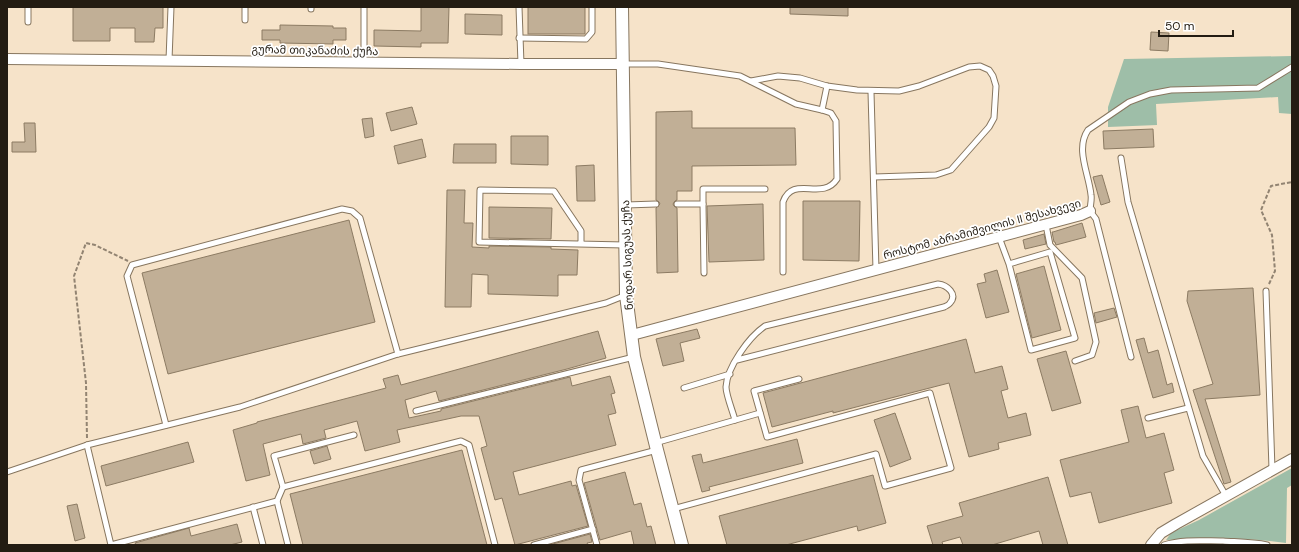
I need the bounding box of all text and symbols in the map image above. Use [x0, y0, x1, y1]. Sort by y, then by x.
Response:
scale bar [1159, 12, 1233, 38]
text: 50 m [1165, 18, 1194, 34]
street label: გურამ თიკანაძის ქუჩა [251, 42, 379, 58]
street label: როსტომ აბრამიშვილის II შესახვევი [882, 196, 1082, 262]
street label: ნოდარ სიგუას ქუჩა [618, 200, 636, 310]

